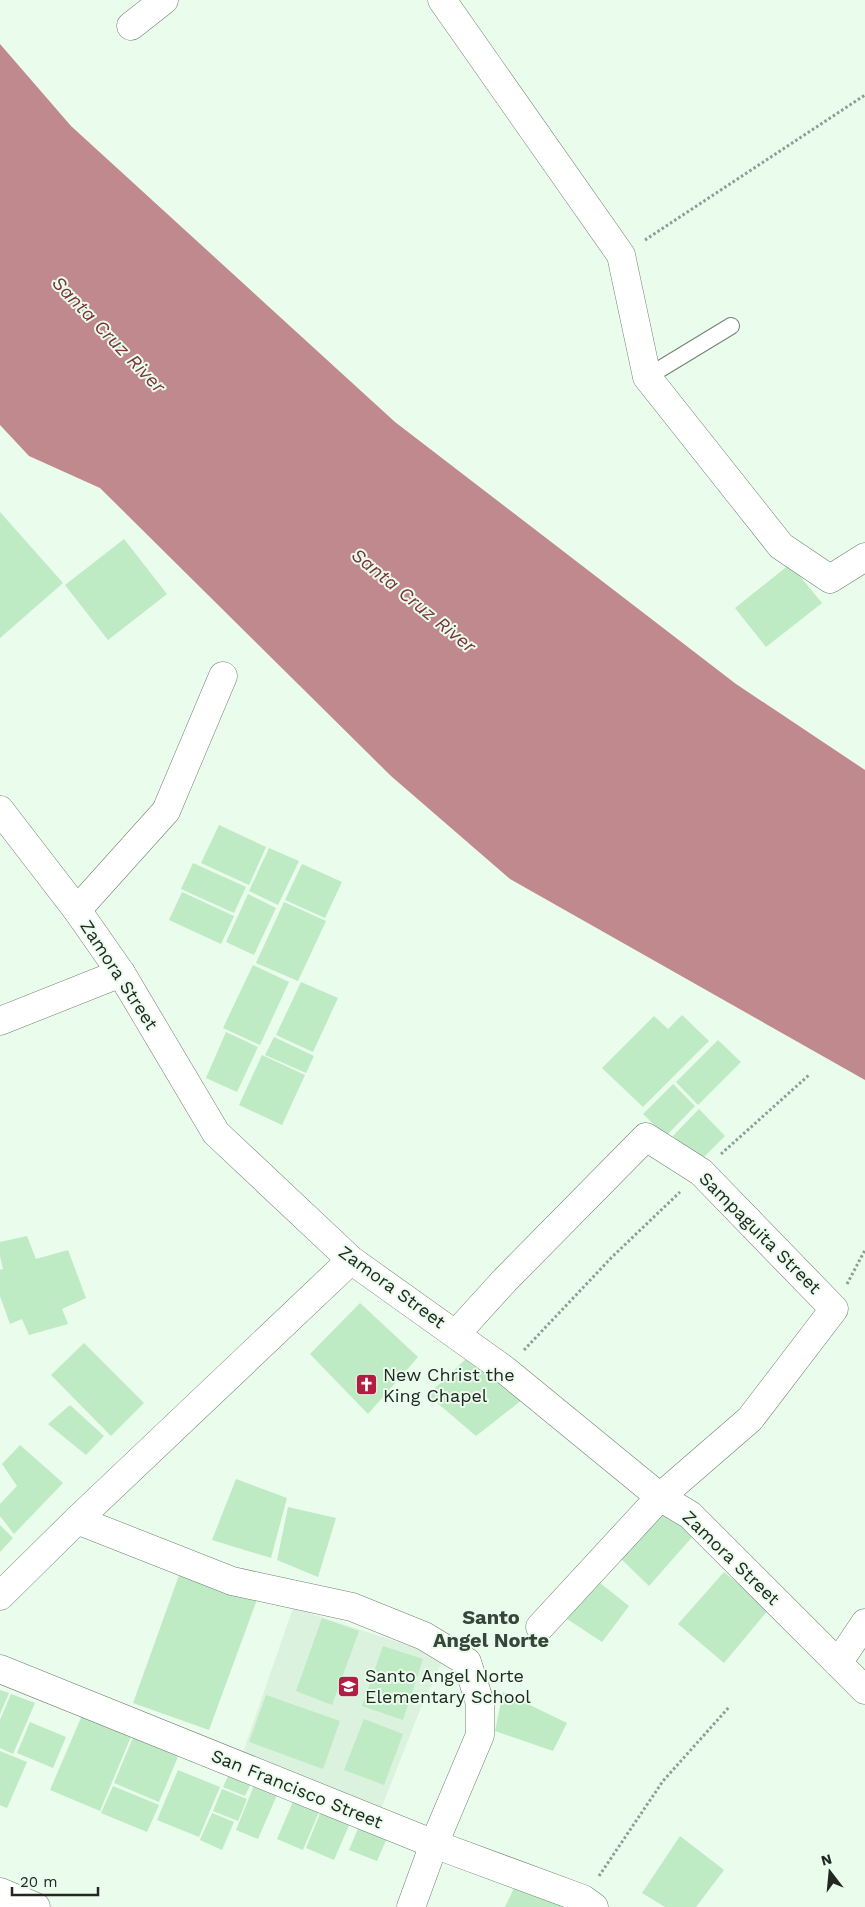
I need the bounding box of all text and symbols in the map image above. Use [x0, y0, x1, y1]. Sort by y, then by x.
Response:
water label: Santa Cruz River [47, 271, 171, 398]
water label: Santa Cruz River [347, 543, 481, 658]
street label: Zamora Street [76, 916, 163, 1034]
street label: Sampaguita Street [695, 1167, 826, 1298]
street label: Zamora Street [335, 1241, 450, 1333]
place label: New Christ the King Chapel [383, 1364, 515, 1406]
church icon: New Christ the King Chapel [355, 1373, 379, 1397]
street label: Zamora Street [678, 1506, 785, 1610]
district label: Santo Angel Norte [433, 1605, 549, 1652]
place label: Santo Angel Norte Elementary School [365, 1665, 531, 1707]
school or university icon: Santo Angel Norte Elementary School [337, 1674, 361, 1698]
street label: San Francisco Street [208, 1745, 386, 1833]
north arrow [805, 1847, 855, 1897]
text: N [819, 1850, 834, 1869]
scale bar [12, 1864, 99, 1896]
text: 20 m [20, 1873, 58, 1891]

